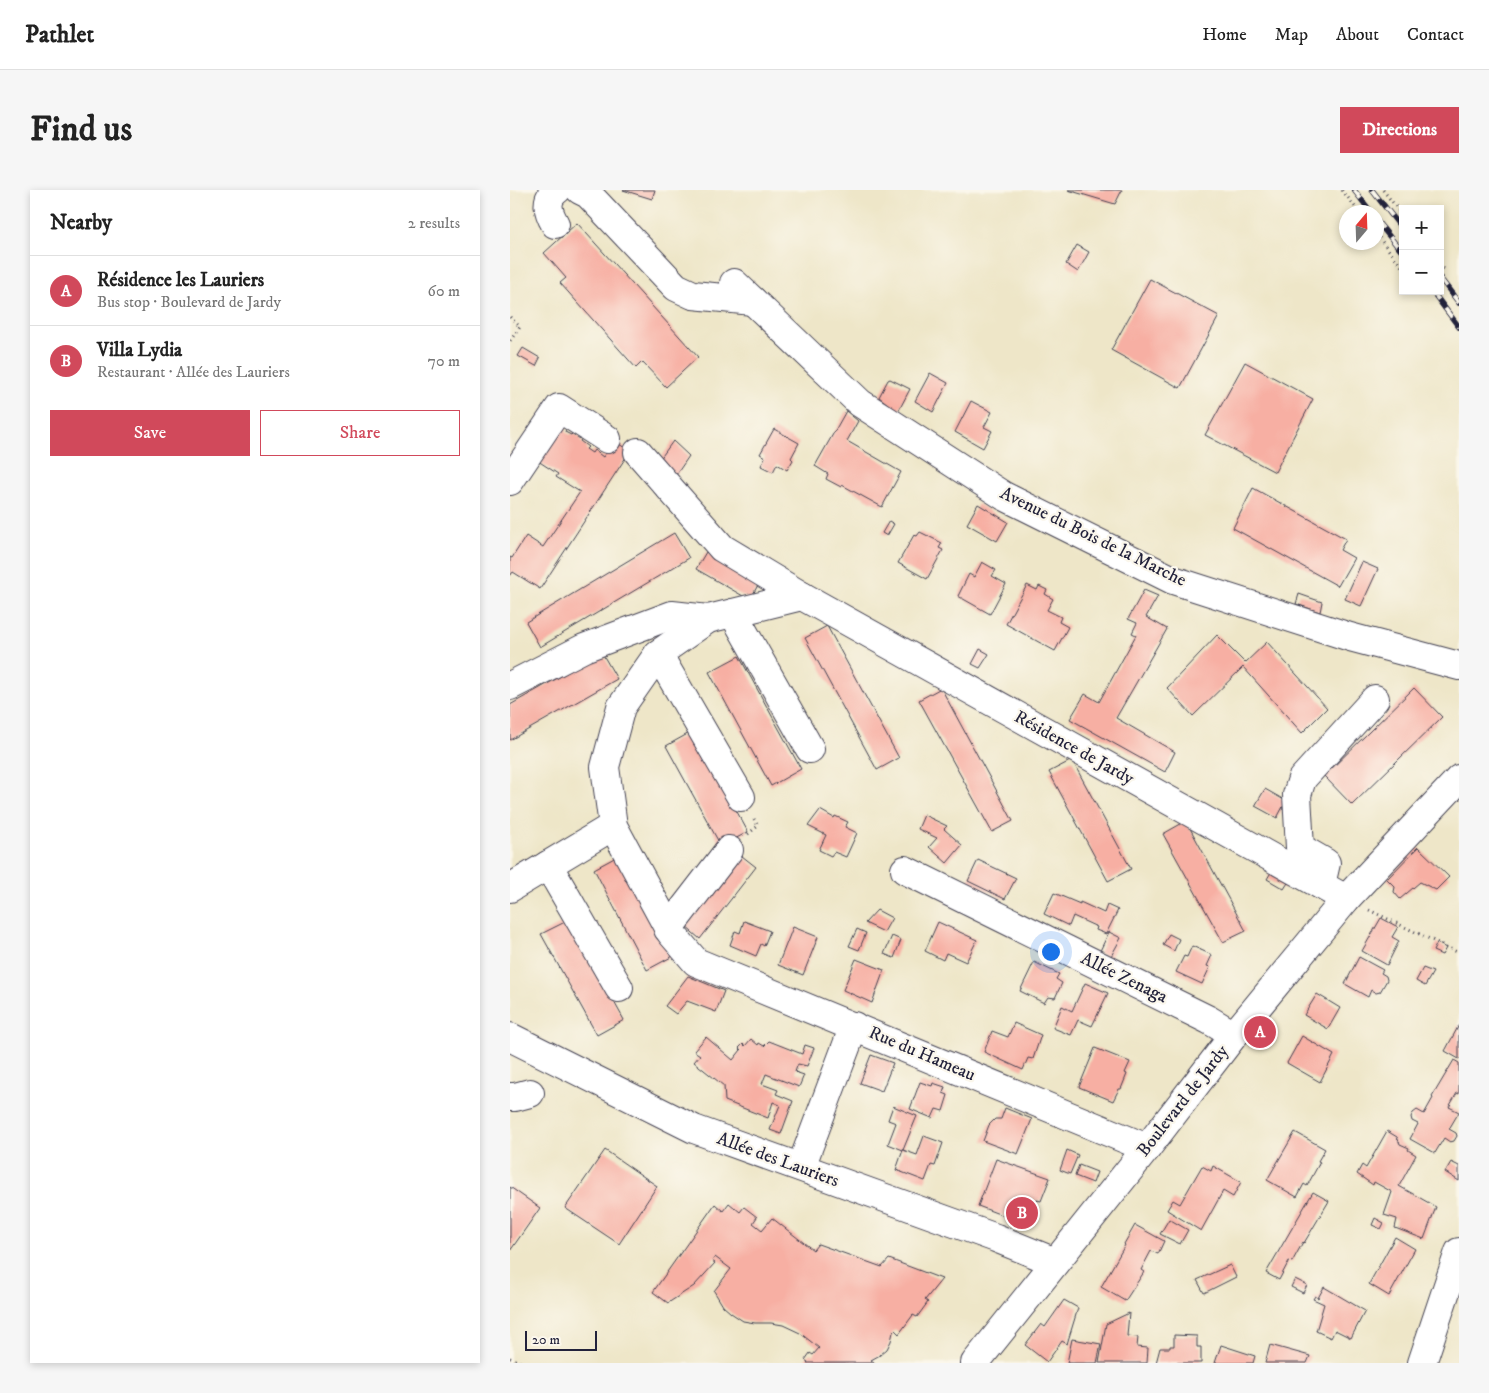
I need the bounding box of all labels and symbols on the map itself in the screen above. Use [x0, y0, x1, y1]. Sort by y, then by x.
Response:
north arrow [1339, 205, 1384, 250]
street label: Avenue du Bois de la Marche [996, 482, 1190, 592]
street label: Résidence de Jardy [1010, 706, 1138, 790]
your location [1038, 939, 1064, 965]
street label: Allée Zenaga [1077, 948, 1171, 1009]
pin: A [1244, 1013, 1276, 1051]
street label: Rue du Hameau [865, 1022, 979, 1086]
street label: Boulevard de Jardy [1133, 1040, 1234, 1161]
street label: Allée des Lauriers [714, 1128, 842, 1192]
pin: B [1006, 1194, 1038, 1232]
scale bar [525, 1328, 598, 1351]

